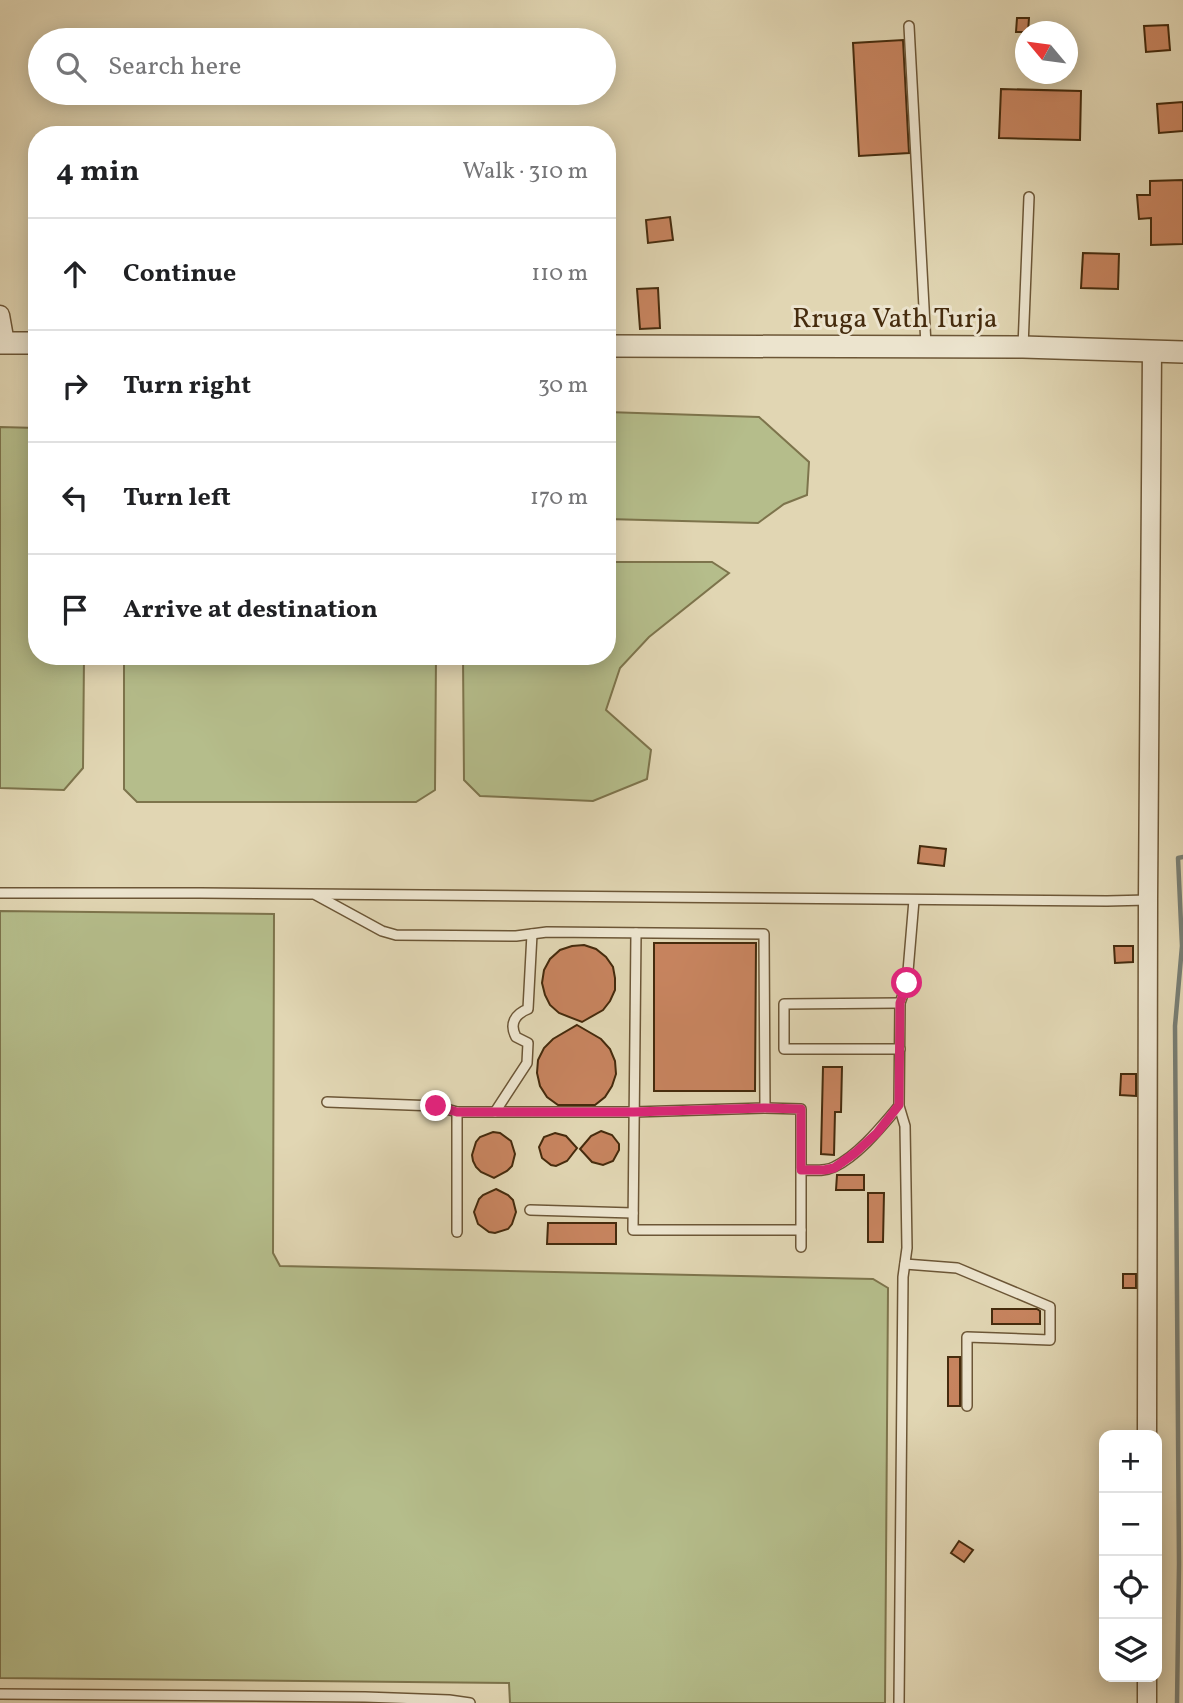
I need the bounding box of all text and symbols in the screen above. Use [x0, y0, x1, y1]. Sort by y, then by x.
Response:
north arrow [1015, 21, 1078, 84]
search box [28, 28, 616, 105]
icon: search [52, 48, 90, 86]
text: Search here [108, 49, 241, 85]
text: 4 min [56, 151, 140, 193]
text: Walk · 310 m [462, 156, 588, 188]
icon: ahead [56, 255, 94, 293]
text: Continue [123, 256, 236, 292]
text: 110 m [531, 258, 588, 290]
street label: Rruga Vath Turja [792, 300, 998, 339]
icon: right [56, 367, 94, 405]
text: Turn right [123, 368, 251, 404]
text: 30 m [538, 370, 588, 402]
icon: left [56, 479, 94, 517]
text: Turn left [123, 480, 231, 516]
text: 170 m [530, 482, 588, 514]
icon: arrive [56, 591, 94, 629]
text: Arrive at destination [123, 592, 378, 628]
route start [891, 967, 922, 998]
route end [420, 1090, 451, 1121]
map controls [1099, 1430, 1162, 1682]
button: + [1099, 1430, 1162, 1493]
button: − [1099, 1493, 1162, 1556]
button: locate [1099, 1556, 1162, 1619]
button: layers [1099, 1619, 1162, 1682]

